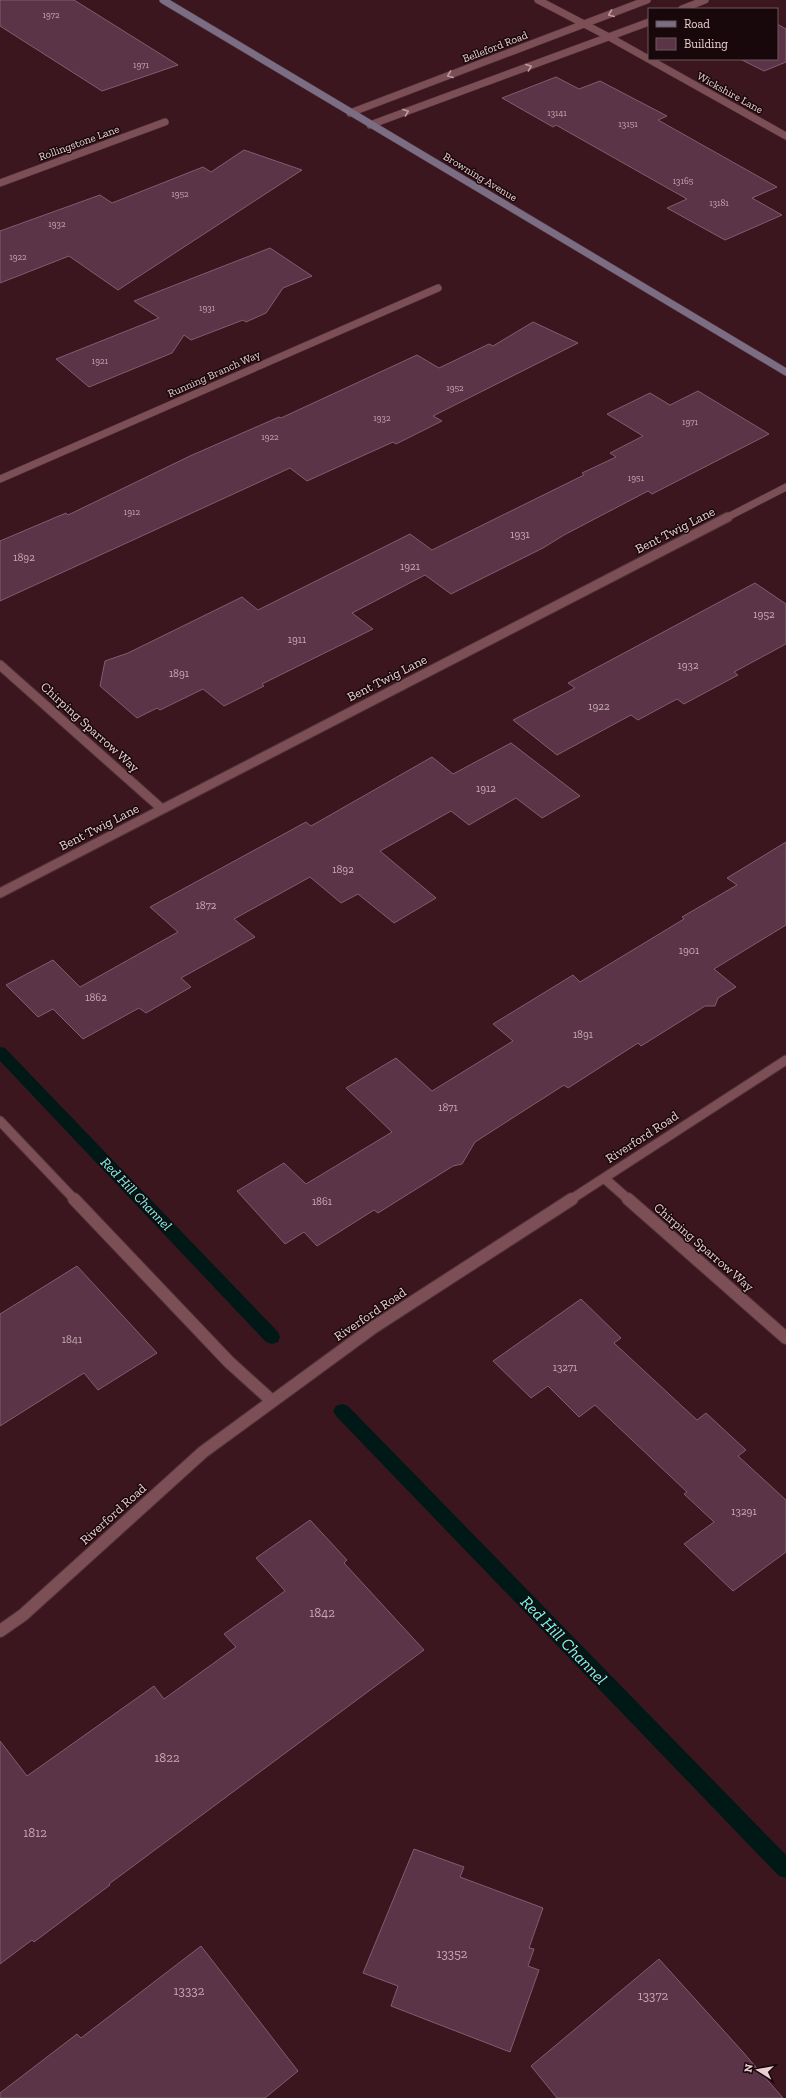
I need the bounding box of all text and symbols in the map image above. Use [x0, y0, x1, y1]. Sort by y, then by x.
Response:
legend [648, 8, 778, 60]
house number: 1972 [42, 10, 60, 20]
one-way arrow [607, 10, 614, 18]
text: Road [684, 17, 710, 31]
street label: Belleford Road [461, 29, 529, 65]
text: Building [684, 37, 728, 51]
house number: 1971 [133, 60, 150, 70]
one-way arrow [525, 64, 532, 72]
street label: Wickshire Lane [695, 70, 765, 116]
one-way arrow [446, 71, 453, 79]
one-way arrow [403, 108, 410, 116]
house number: 13141 [547, 108, 567, 118]
house number: 13151 [618, 119, 638, 129]
street label: Rollingstone Lane [37, 122, 121, 164]
street label: Browning Avenue [441, 150, 519, 204]
house number: 13165 [673, 176, 694, 186]
house number: 1952 [171, 189, 189, 199]
house number: 13181 [709, 198, 729, 208]
house number: 1932 [48, 219, 66, 229]
house number: 1922 [9, 252, 27, 262]
house number: 1931 [199, 303, 216, 313]
street label: Running Branch Way [166, 348, 263, 400]
house number: 1921 [92, 356, 109, 366]
house number: 1952 [446, 383, 464, 393]
house number: 1932 [373, 413, 391, 423]
house number: 1971 [682, 417, 699, 427]
house number: 1922 [261, 432, 279, 442]
house number: 1951 [628, 473, 645, 483]
street label: Bent Twig Lane [633, 503, 717, 557]
house number: 1912 [124, 507, 141, 517]
house number: 1931 [510, 528, 531, 541]
house number: 1892 [13, 551, 35, 564]
house number: 1921 [400, 560, 421, 573]
house number: 1952 [753, 608, 775, 621]
house number: 1911 [288, 633, 307, 646]
street label: Bent Twig Lane [345, 651, 429, 705]
house number: 1932 [677, 659, 699, 672]
house number: 1891 [169, 667, 190, 680]
street label: Chirping Sparrow Way [38, 679, 143, 775]
house number: 1922 [588, 700, 610, 713]
house number: 1912 [476, 782, 496, 795]
street label: Bent Twig Lane [57, 800, 141, 854]
house number: 1892 [332, 863, 354, 876]
house number: 1872 [196, 899, 217, 912]
house number: 1901 [679, 944, 700, 957]
house number: 1862 [85, 991, 107, 1004]
house number: 1891 [573, 1028, 594, 1041]
house number: 1871 [438, 1101, 459, 1114]
street label: Riverford Road [603, 1108, 681, 1166]
water label: Red Hill Channel [97, 1154, 175, 1234]
house number: 1861 [312, 1195, 333, 1208]
street label: Chirping Sparrow Way [651, 1200, 757, 1295]
street label: Riverford Road [331, 1284, 409, 1344]
house number: 1841 [62, 1333, 83, 1346]
house number: 13271 [553, 1361, 578, 1374]
street label: Riverford Road [77, 1480, 149, 1548]
house number: 13291 [731, 1505, 757, 1518]
water label: Red Hill Channel [517, 1592, 611, 1688]
house number: 1842 [309, 1605, 335, 1620]
house number: 1822 [154, 1750, 180, 1765]
house number: 1812 [23, 1825, 47, 1840]
house number: 13352 [436, 1946, 468, 1961]
house number: 13332 [174, 1983, 205, 1998]
house number: 13372 [638, 1988, 669, 2003]
north arrow [738, 2050, 778, 2090]
text: N [741, 2062, 756, 2074]

